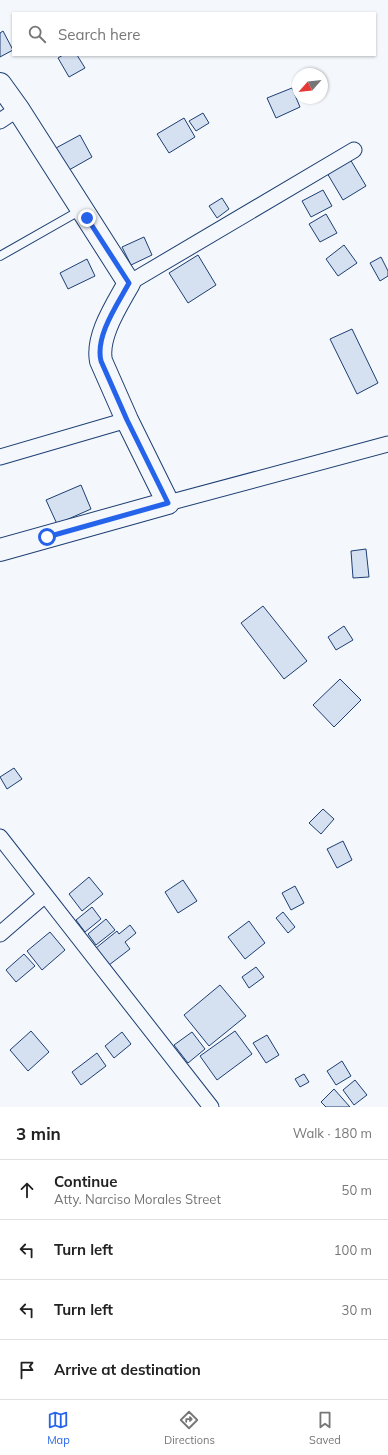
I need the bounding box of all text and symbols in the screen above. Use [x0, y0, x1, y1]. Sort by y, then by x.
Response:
search box [12, 12, 376, 56]
icon: search [26, 23, 48, 45]
text: Search here [58, 25, 140, 44]
north arrow [292, 68, 328, 104]
route end [78, 209, 96, 227]
route start [38, 528, 56, 546]
text: 3 min [16, 1123, 61, 1144]
text: Walk · 180 m [293, 1125, 372, 1141]
text: Continue [54, 1172, 117, 1191]
icon: ahead [16, 1179, 38, 1201]
text: 50 m [342, 1182, 372, 1198]
text: Atty. Narciso Morales Street [54, 1191, 221, 1207]
icon: left [16, 1239, 38, 1261]
text: Turn left [54, 1240, 113, 1259]
text: 100 m [334, 1242, 372, 1258]
icon: left [16, 1299, 38, 1321]
text: Turn left [54, 1300, 113, 1319]
text: 30 m [342, 1302, 372, 1318]
icon: arrive [16, 1359, 38, 1381]
text: Arrive at destination [54, 1360, 201, 1379]
tab: Map [47, 1409, 70, 1447]
tab: Directions [164, 1409, 215, 1447]
tab: Saved [309, 1409, 341, 1447]

